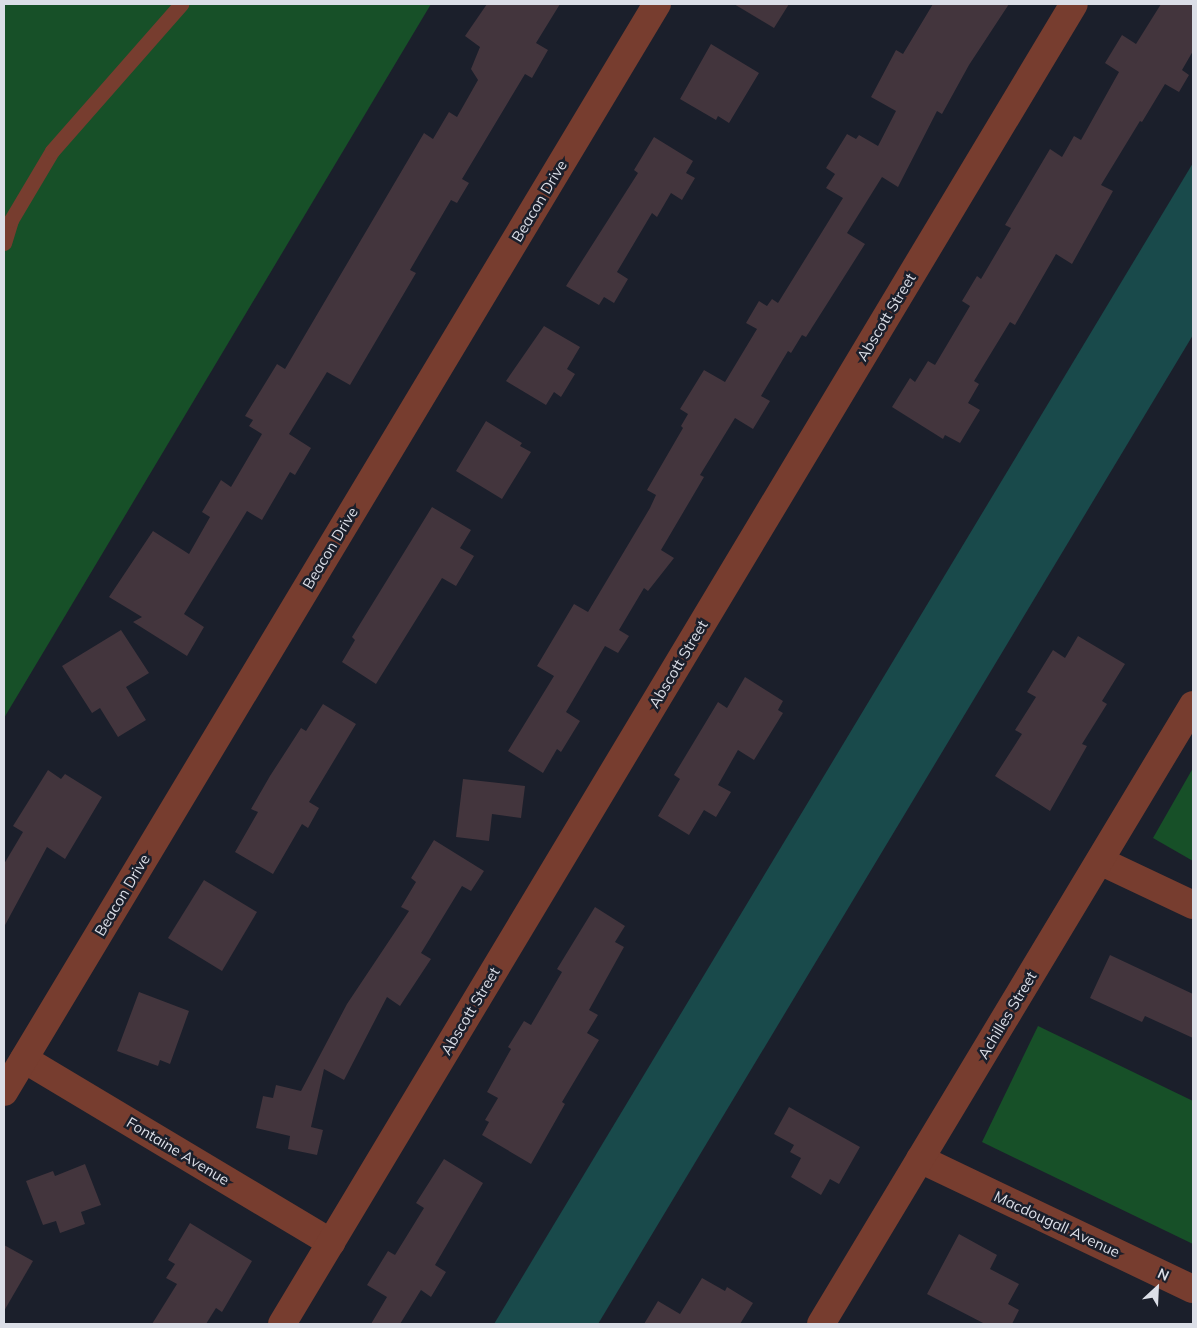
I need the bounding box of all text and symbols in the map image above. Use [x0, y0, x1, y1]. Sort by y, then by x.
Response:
street label: Beacon Drive [508, 157, 570, 245]
street label: Abscott Street [853, 270, 919, 364]
street label: Beacon Drive [299, 504, 361, 592]
street label: Abscott Street [645, 617, 711, 711]
street label: Beacon Drive [91, 851, 153, 939]
street label: Abscott Street [437, 964, 503, 1058]
street label: Achilles Street [974, 968, 1040, 1062]
street label: Fontaine Avenue [123, 1113, 233, 1189]
street label: Macdougall Avenue [991, 1187, 1123, 1261]
north arrow [1132, 1263, 1182, 1313]
text: N [1155, 1264, 1172, 1285]

